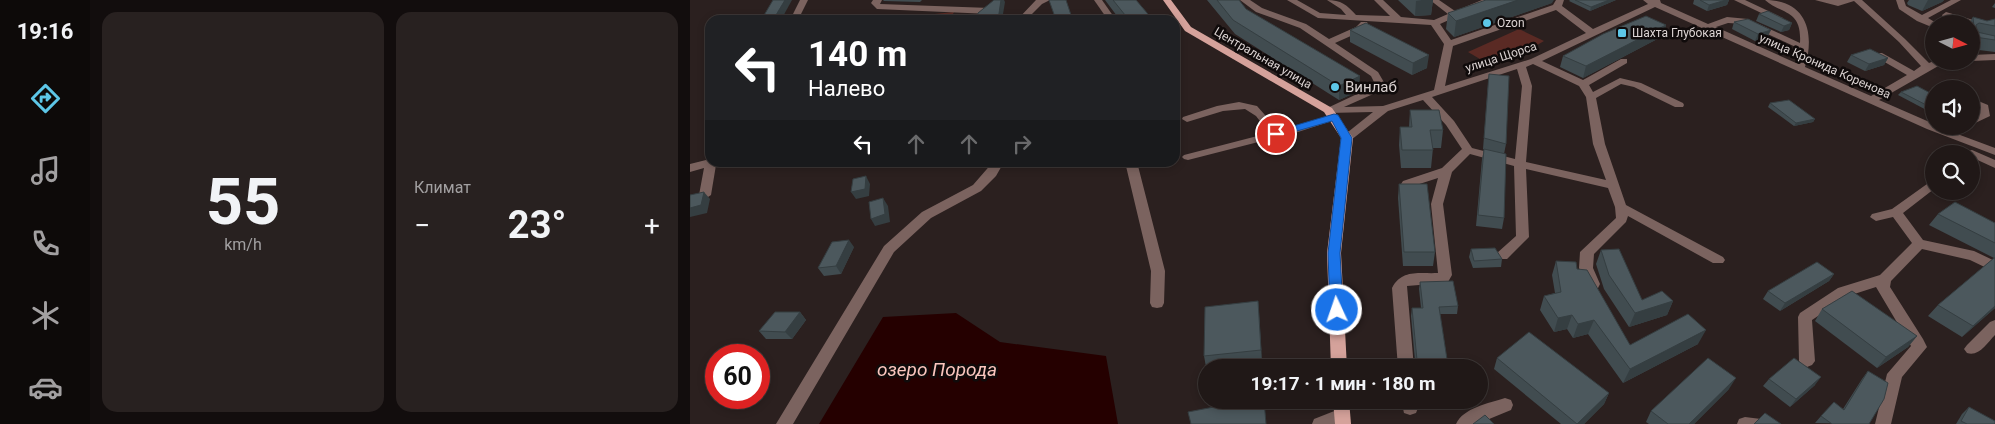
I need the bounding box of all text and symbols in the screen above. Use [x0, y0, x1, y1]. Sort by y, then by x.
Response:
north arrow [1925, 15, 1980, 70]
map controls [1925, 15, 1980, 200]
place label: Ozon [1497, 16, 1525, 30]
marker: Ozon [1481, 17, 1493, 29]
text: 19:16 [17, 19, 73, 44]
street label: Центральная улица [1212, 24, 1314, 92]
place label: Шахта Глубокая [1632, 26, 1722, 40]
marker: Шахта Глубокая [1616, 27, 1628, 39]
street label: улица Кронида Коренова [1757, 31, 1893, 101]
text: 140 m [808, 34, 907, 75]
icon: left [725, 35, 790, 100]
street label: улица Щорса [1464, 39, 1538, 75]
text: Налево [808, 76, 885, 101]
place label: Винлаб [1345, 78, 1397, 96]
button: sound [1925, 80, 1980, 135]
icon: directions [28, 81, 63, 116]
marker: Винлаб [1329, 81, 1341, 93]
pin [1255, 113, 1297, 155]
icon: arrive [1262, 120, 1290, 148]
icon: left [849, 130, 877, 158]
icon: ahead [902, 130, 930, 158]
icon: ahead [955, 130, 983, 158]
icon: right [1008, 130, 1036, 158]
button: search [1925, 145, 1980, 200]
icon: music [28, 153, 63, 188]
text: 55 [206, 164, 280, 240]
text: Климат [414, 178, 471, 197]
text: 23° [508, 203, 566, 247]
text: − [414, 209, 430, 242]
text: + [644, 209, 660, 242]
icon: phone [28, 226, 63, 261]
text: km/h [224, 235, 262, 254]
position arrow [1310, 283, 1362, 335]
icon: climate [28, 298, 63, 333]
speed limit sign: 60 [705, 344, 770, 409]
water label: озеро Порода [877, 358, 997, 381]
icon: car [28, 370, 63, 405]
text: 19:17 · 1 мин · 180 m [1251, 372, 1435, 395]

